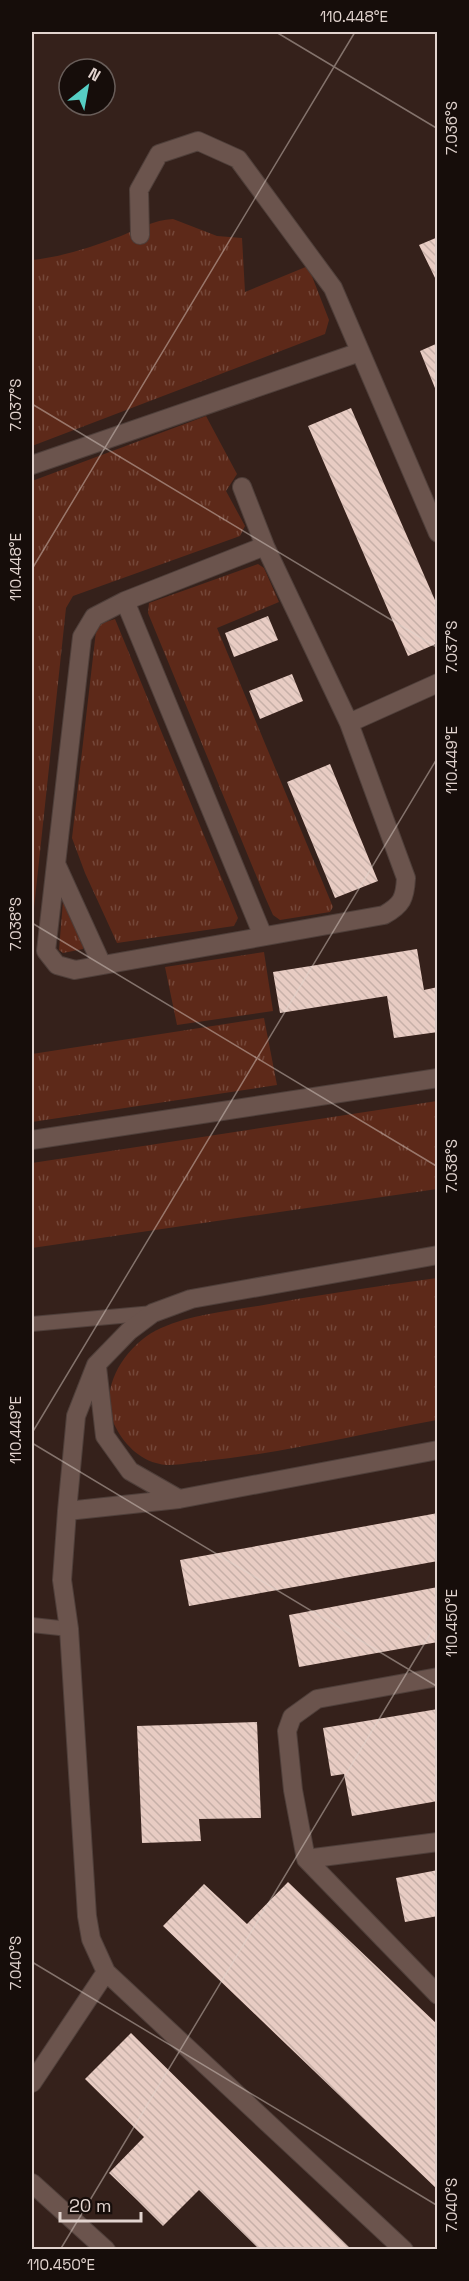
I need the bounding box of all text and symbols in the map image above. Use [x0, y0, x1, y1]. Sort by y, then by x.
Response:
text: 110.448°E [320, 7, 388, 26]
north arrow [57, 57, 117, 117]
text: N [84, 63, 104, 86]
text: 7.036°S [442, 101, 461, 155]
text: 7.037°S [6, 378, 25, 432]
text: 110.448°E [6, 533, 25, 601]
text: 7.037°S [442, 620, 461, 674]
text: 110.449°E [442, 726, 461, 794]
text: 7.038°S [6, 897, 25, 951]
text: 7.038°S [442, 1139, 461, 1193]
text: 110.449°E [6, 1396, 25, 1464]
text: 110.450°E [442, 1589, 461, 1657]
text: 7.040°S [6, 1936, 25, 1990]
text: 7.040°S [442, 2178, 461, 2232]
scale bar [60, 2185, 141, 2223]
text: 20 m [69, 2194, 112, 2217]
text: 110.450°E [27, 2255, 95, 2274]

